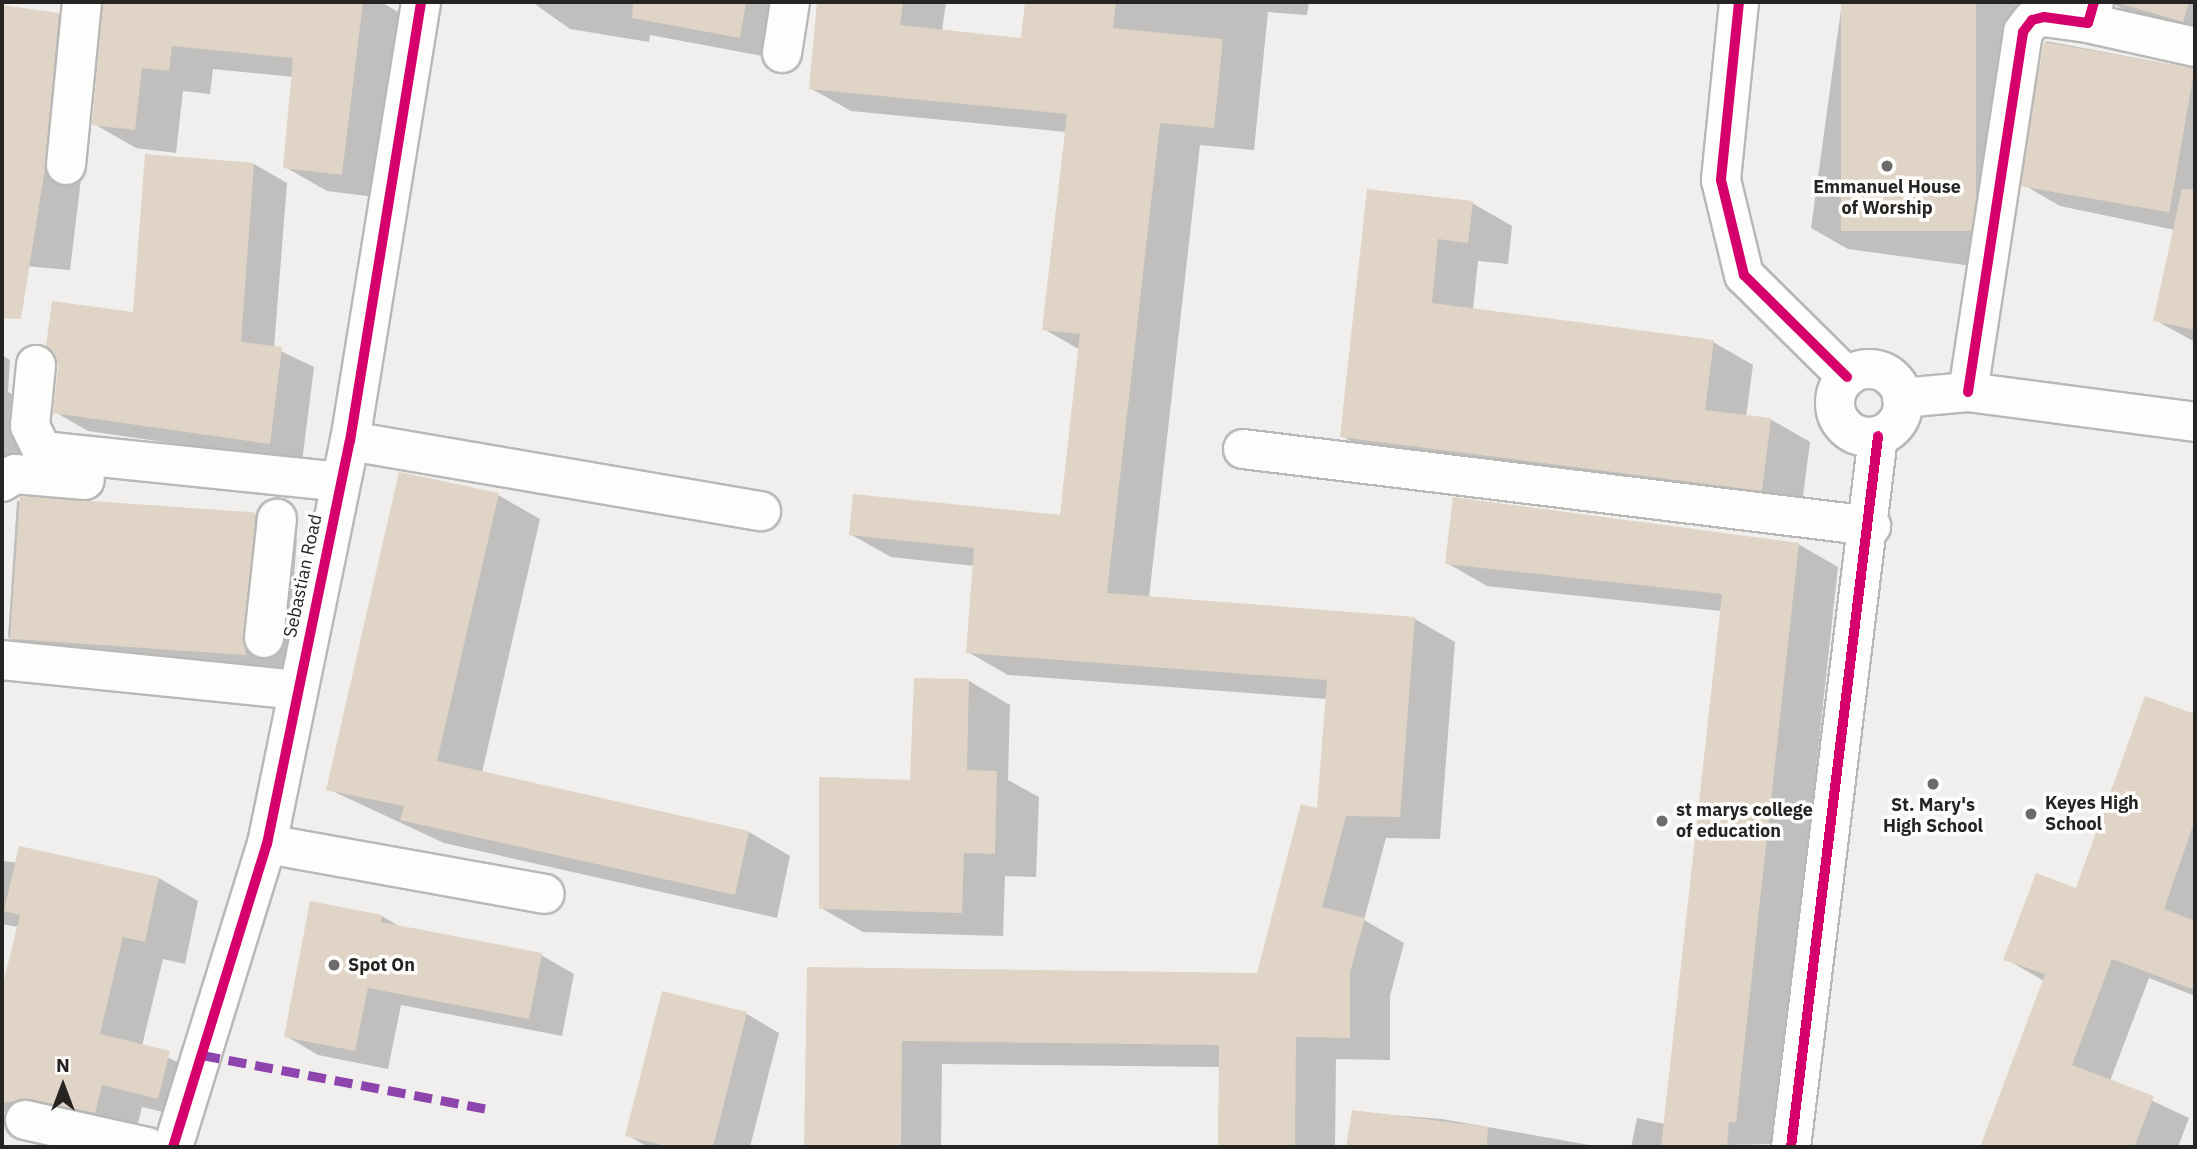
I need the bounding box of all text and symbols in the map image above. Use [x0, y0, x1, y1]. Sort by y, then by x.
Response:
marker: Emmanuel House of Worship [1879, 158, 1895, 174]
place label: Emmanuel House of Worship [1813, 177, 1961, 220]
street label: Sebastian Road [279, 512, 327, 640]
marker: St. Mary's High School [1925, 776, 1941, 792]
place label: Keyes High School [2045, 793, 2139, 836]
place label: St. Mary's High School [1883, 795, 1983, 838]
place label: st marys college of education [1676, 800, 1813, 842]
marker: Keyes High School [2023, 806, 2039, 822]
marker: st marys college of education [1654, 813, 1670, 829]
place label: Spot On [348, 954, 415, 976]
marker: Spot On [326, 957, 342, 973]
north arrow [28, 1051, 98, 1121]
text: N [56, 1053, 70, 1077]

